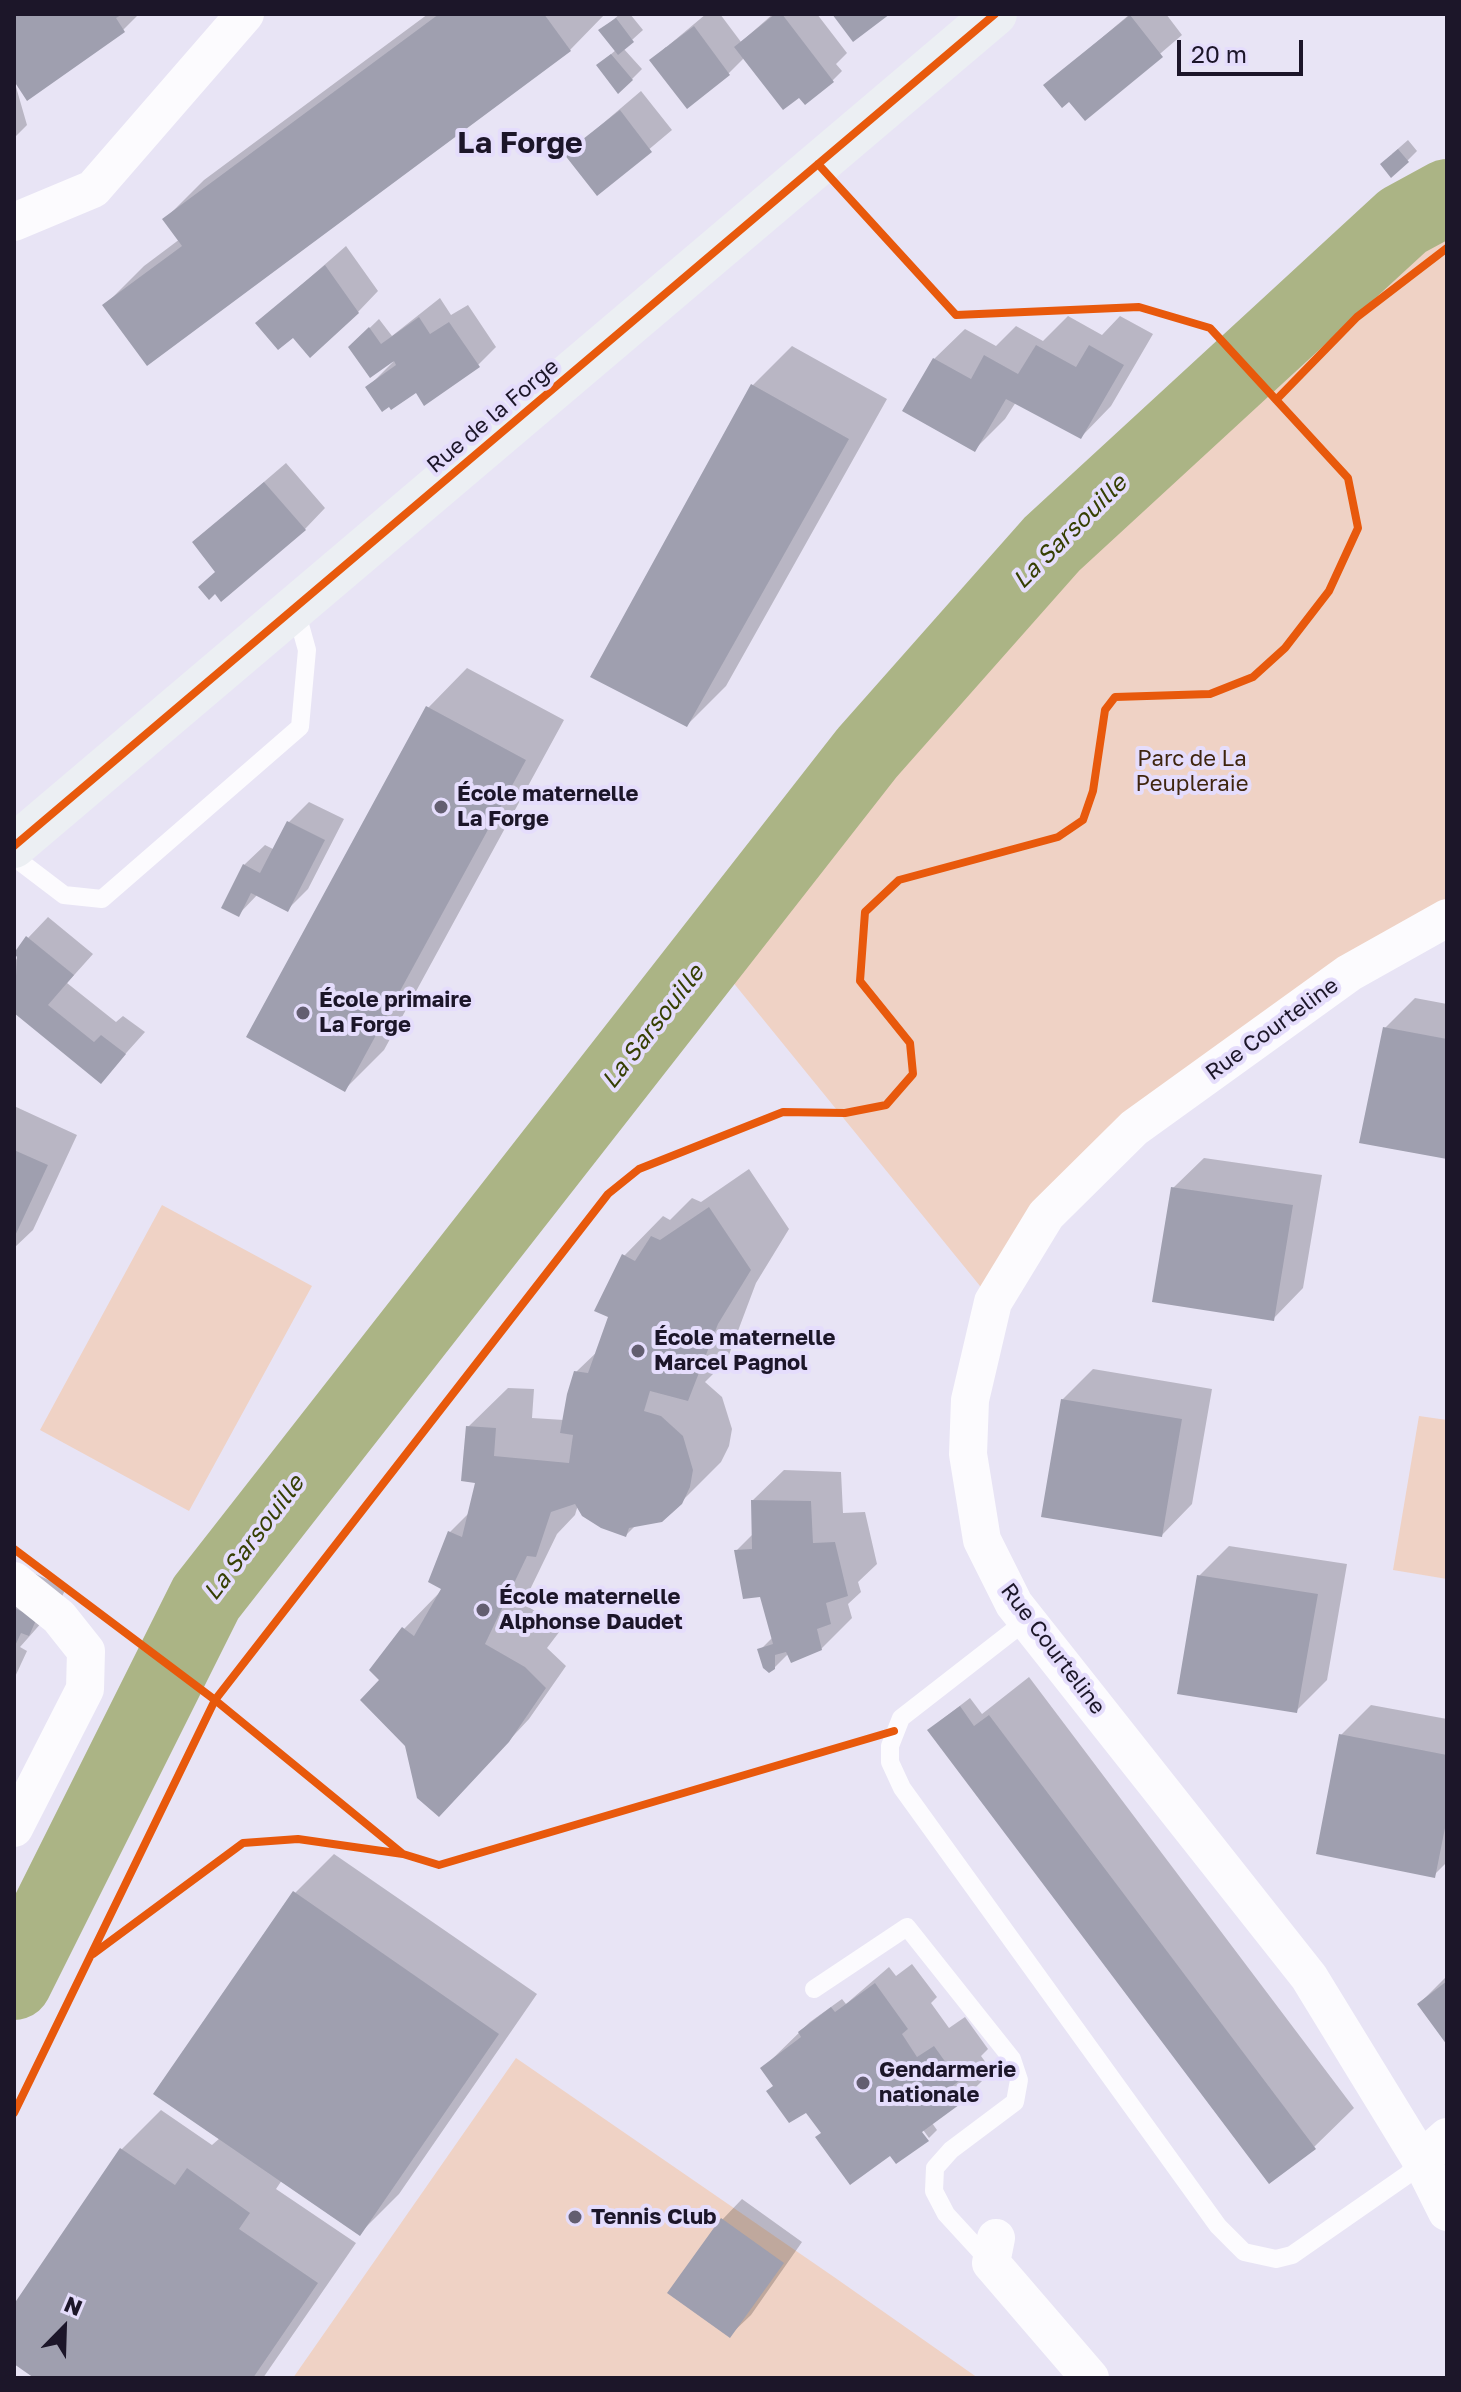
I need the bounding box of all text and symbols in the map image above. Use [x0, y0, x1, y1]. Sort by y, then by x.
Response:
scale bar [1181, 24, 1307, 74]
text: 20 m [1191, 39, 1247, 68]
district label: La Forge [457, 125, 583, 161]
street label: Rue de la Forge [422, 353, 564, 479]
water label: La Sarsouille [1007, 469, 1133, 595]
park label: Parc de La Peupleraie [1136, 746, 1248, 798]
place label: École maternelle La Forge [457, 781, 638, 832]
marker: École maternelle La Forge [432, 798, 450, 816]
water label: La Sarsouille [596, 959, 710, 1095]
street label: Rue Courteline [1201, 972, 1343, 1086]
place label: École primaire La Forge [319, 987, 472, 1038]
marker: École primaire La Forge [294, 1004, 312, 1022]
place label: École maternelle Marcel Pagnol [654, 1325, 835, 1376]
marker: École maternelle Marcel Pagnol [629, 1342, 647, 1360]
water label: La Sarsouille [198, 1470, 310, 1606]
street label: Rue Courteline [995, 1578, 1111, 1720]
place label: École maternelle Alphonse Daudet [499, 1584, 683, 1636]
marker: École maternelle Alphonse Daudet [474, 1601, 492, 1619]
place label: Gendarmerie nationale [879, 2057, 1016, 2108]
marker: Gendarmerie nationale [854, 2074, 872, 2092]
place label: Tennis Club [591, 2204, 717, 2230]
marker: Tennis Club [566, 2208, 584, 2226]
north arrow [24, 2288, 104, 2368]
text: N [61, 2290, 87, 2321]

